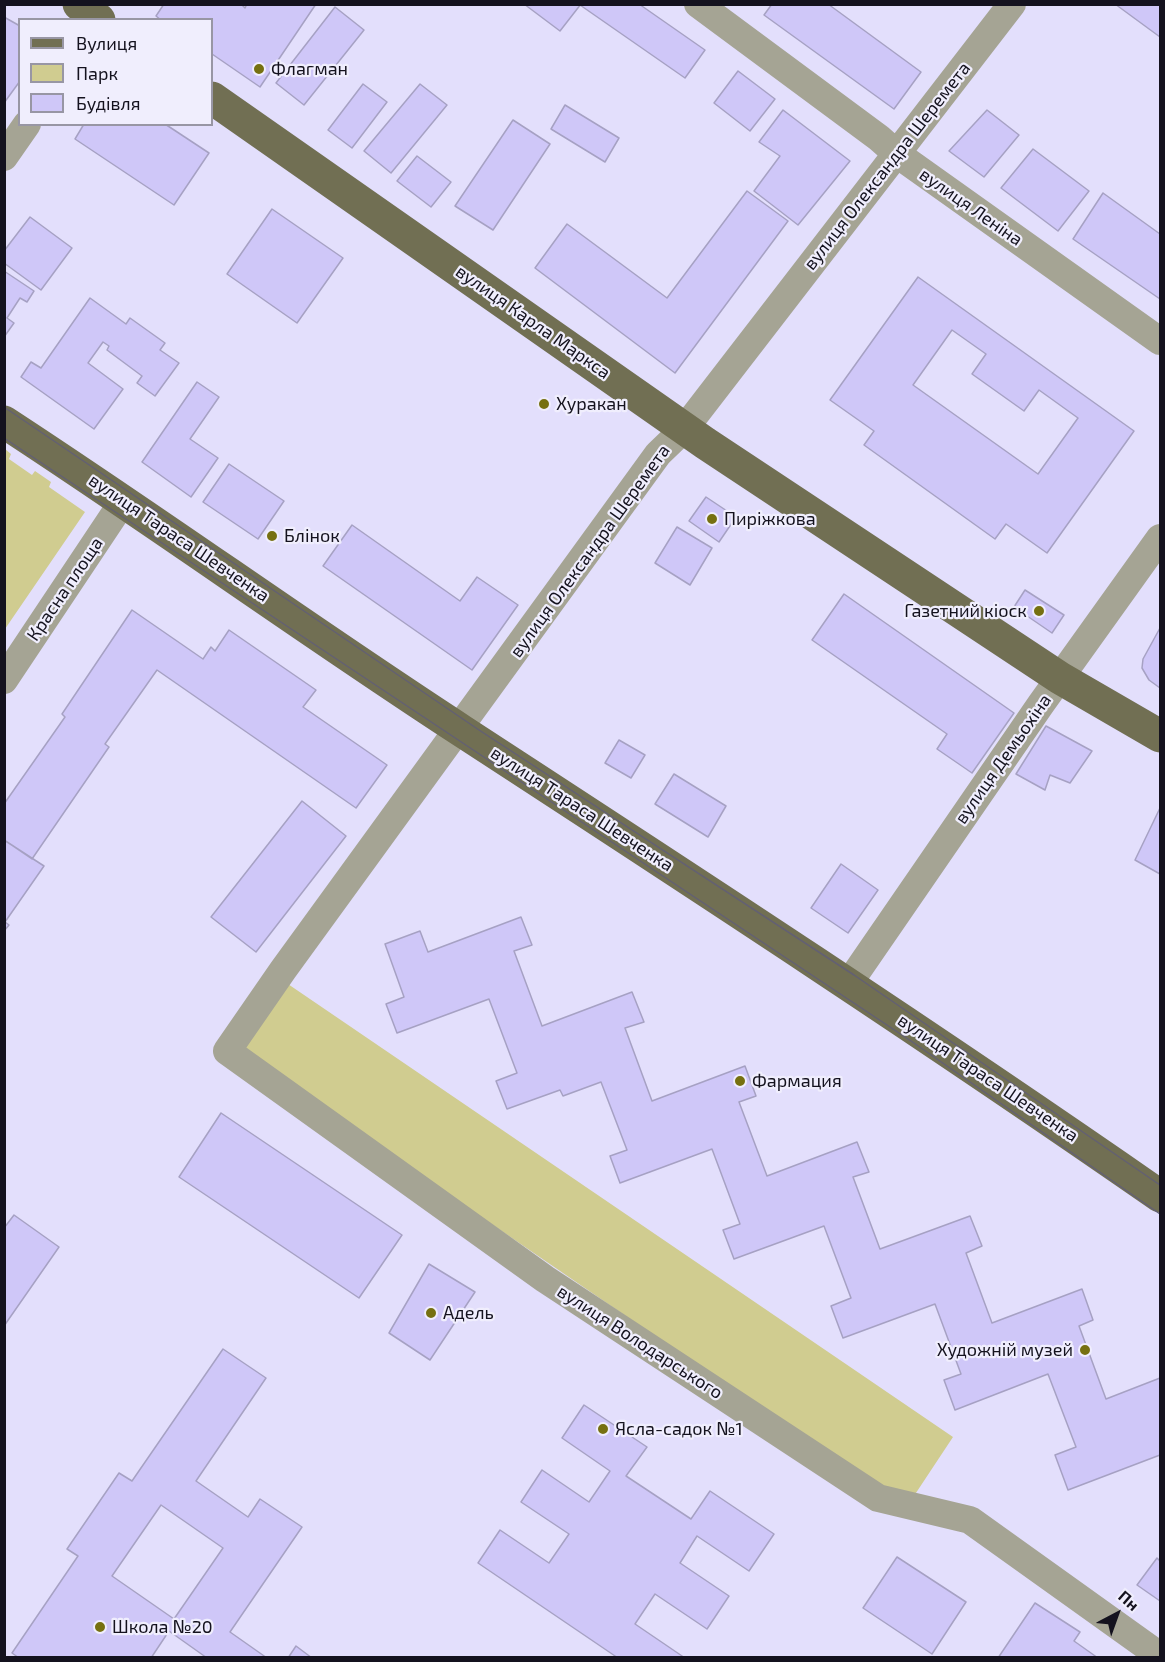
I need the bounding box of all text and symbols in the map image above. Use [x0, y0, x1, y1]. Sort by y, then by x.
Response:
legend [18, 18, 213, 126]
text: Вулиця [76, 32, 137, 54]
place label: Флагман [271, 58, 348, 80]
street label: вулиця Олександра Шеремета [799, 58, 975, 274]
text: Парк [76, 62, 118, 84]
marker: Флагман [252, 62, 266, 76]
text: Будівля [76, 92, 140, 114]
street label: вулиця Леніна [915, 163, 1027, 251]
street label: вулиця Карла Маркса [451, 260, 615, 384]
place label: Хуракан [556, 393, 627, 415]
marker: Хуракан [537, 397, 551, 411]
street label: вулиця Олександра Шеремета [506, 440, 674, 662]
street label: вулиця Тараса Шевченка [85, 469, 273, 607]
place label: Пиріжкова [724, 508, 816, 530]
marker: Пиріжкова [705, 512, 719, 526]
place label: Блінок [284, 525, 340, 547]
marker: Блінок [265, 529, 279, 543]
street label: Красна площа [22, 533, 108, 645]
place label: Газетний кіоск [904, 600, 1027, 622]
marker: Газетний кіоск [1032, 604, 1046, 618]
street label: вулиця Демьохіна [950, 690, 1056, 828]
street label: вулиця Тараса Шевченка [487, 742, 677, 876]
street label: вулиця Тараса Шевченка [894, 1009, 1082, 1147]
place label: Фармация [752, 1070, 842, 1092]
marker: Фармация [733, 1074, 747, 1088]
street label: вулиця Володарського [553, 1280, 727, 1404]
place label: Адель [443, 1302, 494, 1324]
marker: Адель [424, 1306, 438, 1320]
place label: Художній музей [937, 1339, 1073, 1361]
marker: Художній музей [1078, 1343, 1092, 1357]
place label: Ясла-садок №1 [615, 1418, 743, 1440]
marker: Ясла-садок №1 [596, 1422, 610, 1436]
north arrow [1087, 1584, 1147, 1644]
text: Пн [1115, 1586, 1143, 1614]
place label: Школа №20 [112, 1616, 213, 1638]
marker: Школа №20 [93, 1620, 107, 1634]

